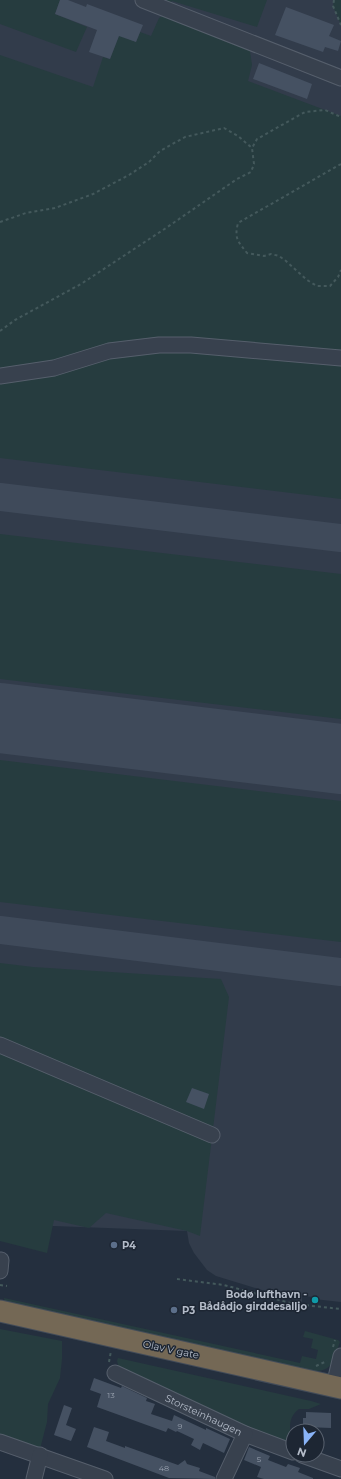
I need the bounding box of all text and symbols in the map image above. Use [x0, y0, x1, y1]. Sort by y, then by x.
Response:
place label: P4 [122, 1239, 136, 1252]
marker: P4 [109, 1240, 119, 1250]
place label: Bodø lufthavn - Bådådjo girddesalljo [199, 1288, 307, 1313]
marker: Bodø lufthavn - Bådådjo girddesalljo [310, 1295, 320, 1305]
place label: P3 [182, 1304, 195, 1317]
marker: P3 [169, 1305, 179, 1315]
street label: Olav V gate [142, 1337, 200, 1362]
house number: 13 [107, 1390, 115, 1400]
street label: Storsteinhaugen [163, 1391, 244, 1439]
house number: 9 [178, 1421, 183, 1431]
north arrow [285, 1423, 325, 1463]
text: N [295, 1444, 308, 1461]
house number: 5 [257, 1454, 262, 1464]
house number: 48 [159, 1463, 169, 1473]

